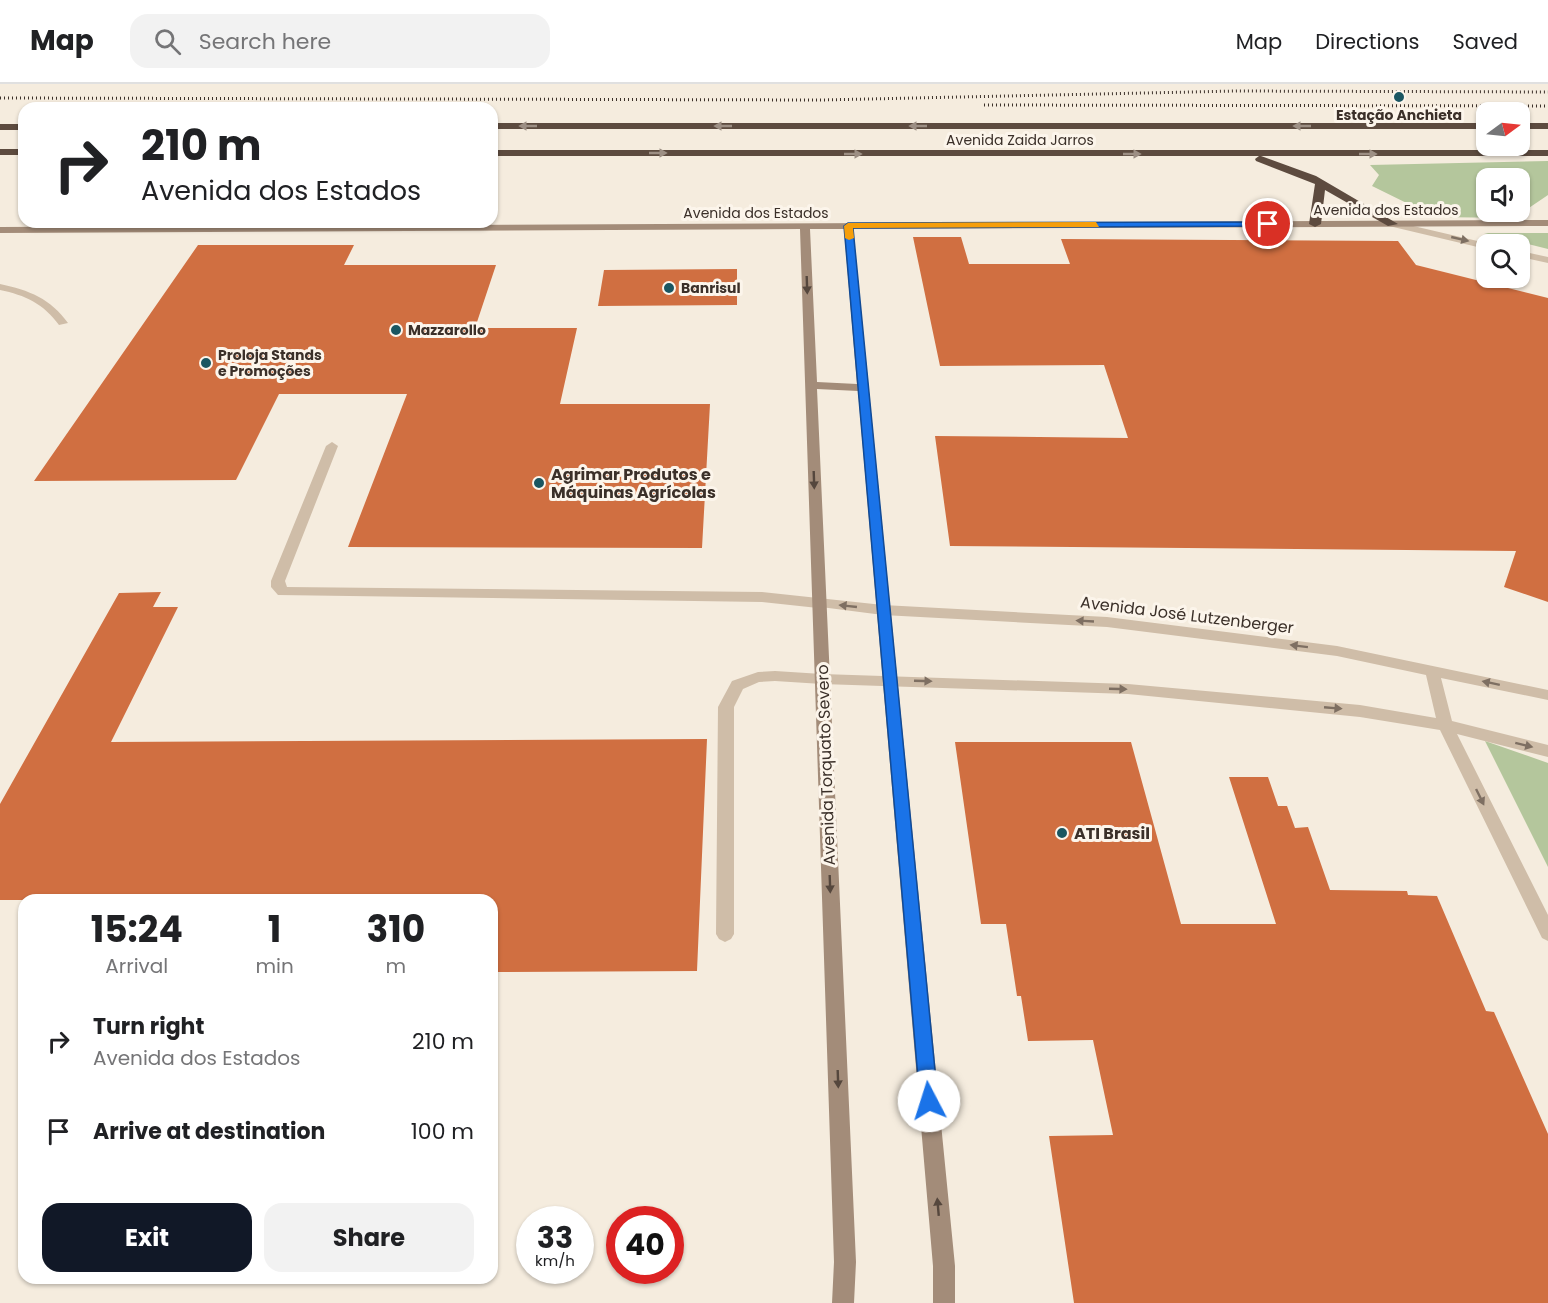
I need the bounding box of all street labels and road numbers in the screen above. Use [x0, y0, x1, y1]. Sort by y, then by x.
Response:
street label: Avenida Zaida Jarros [946, 130, 1094, 150]
street label: Avenida dos Estados [1313, 200, 1459, 220]
street label: Avenida dos Estados [683, 203, 829, 223]
street label: Avenida José Lutzenberger [1079, 590, 1295, 640]
street label: Avenida Torquato Severo [811, 664, 841, 866]

